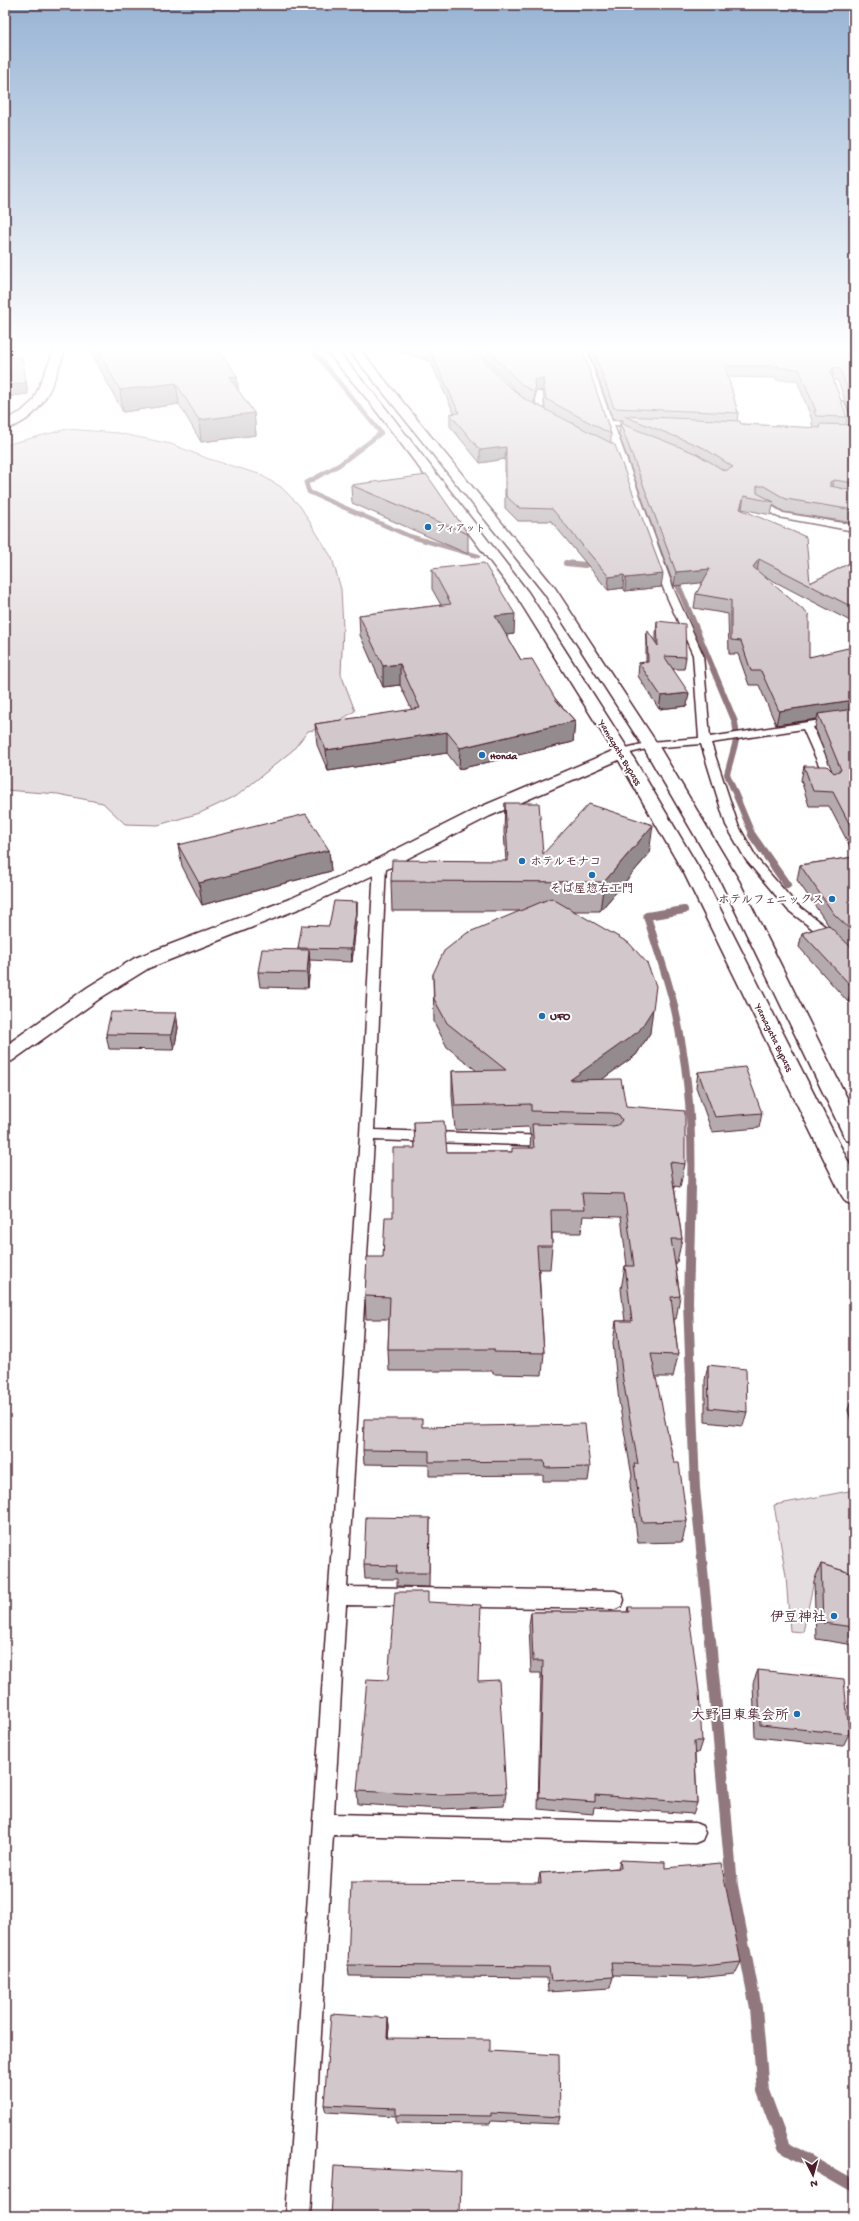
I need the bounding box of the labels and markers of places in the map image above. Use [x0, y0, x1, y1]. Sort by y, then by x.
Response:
marker: フィアット [423, 522, 433, 532]
place label: フィアット [436, 523, 485, 535]
marker: Honda [477, 750, 487, 760]
place label: Honda [490, 751, 519, 763]
marker: ホテルモナコ [517, 856, 527, 866]
place label: ホテルモナコ [530, 856, 601, 870]
marker: そば屋惣右工門 [587, 870, 597, 880]
place label: そば屋惣右工門 [550, 882, 634, 897]
place label: ホテルフェニックス [718, 894, 824, 908]
marker: ホテルフェニックス [827, 894, 837, 904]
marker: UFO [537, 1011, 547, 1021]
place label: UFO [550, 1011, 571, 1025]
place label: 伊豆神社 [770, 1609, 826, 1627]
marker: 伊豆神社 [829, 1611, 839, 1621]
place label: 大野目東集会所 [691, 1707, 789, 1725]
marker: 大野目東集会所 [792, 1709, 802, 1719]

